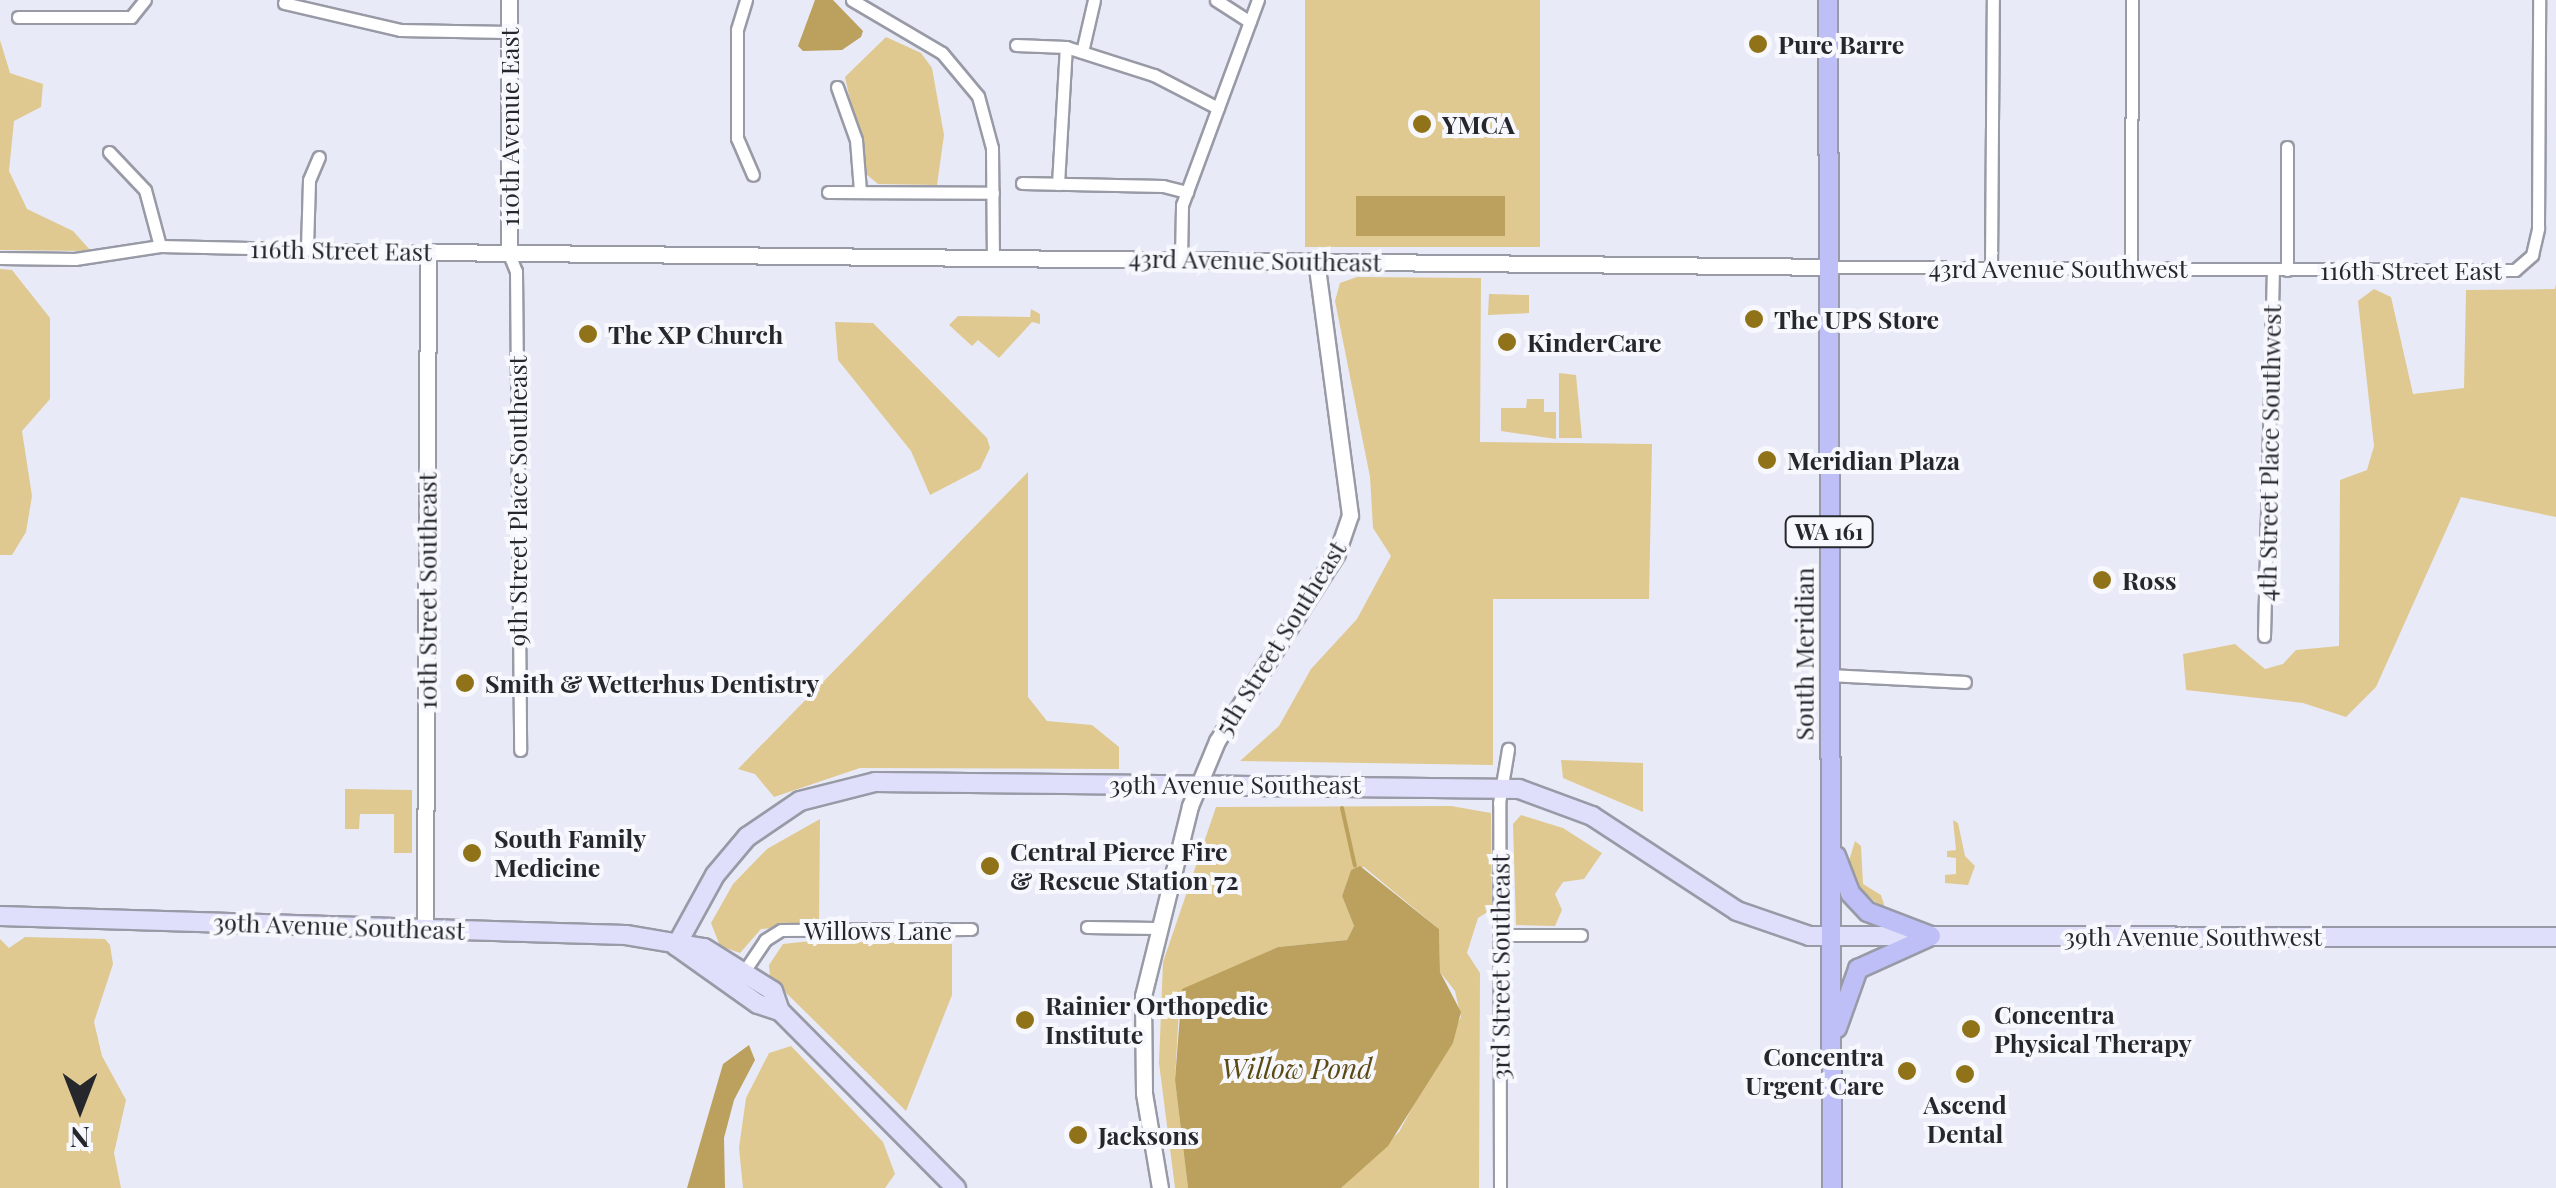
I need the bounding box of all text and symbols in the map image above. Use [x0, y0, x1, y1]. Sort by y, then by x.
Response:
street label: 110th Avenue East [494, 27, 524, 227]
place label: Pure Barre [1778, 29, 1904, 59]
marker: Pure Barre [1747, 33, 1769, 55]
place label: YMCA [1442, 109, 1515, 139]
marker: YMCA [1411, 113, 1433, 135]
street label: 116th Street East [250, 233, 432, 267]
street label: 43rd Avenue Southeast [1128, 243, 1382, 277]
street label: 43rd Avenue Southwest [1928, 253, 2188, 283]
street label: 116th Street East [2320, 255, 2502, 285]
place label: The UPS Store [1774, 304, 1939, 334]
street label: 4th Street Place Southwest [2251, 304, 2287, 602]
marker: The UPS Store [1743, 308, 1765, 330]
place label: The XP Church [608, 319, 784, 349]
marker: The XP Church [577, 323, 599, 345]
place label: KinderCare [1527, 327, 1662, 357]
marker: KinderCare [1496, 331, 1518, 353]
street label: 9th Street Place Southeast [502, 355, 532, 647]
place label: Meridian Plaza [1787, 445, 1960, 475]
marker: Meridian Plaza [1756, 449, 1778, 471]
street label: 10th Street Southeast [412, 472, 442, 710]
road number: WA 161 [1784, 515, 1874, 549]
street label: 5th Street Southeast [1208, 535, 1352, 741]
place label: Ross [2122, 565, 2177, 595]
street label: South Meridian [1789, 567, 1819, 741]
marker: Ross [2091, 569, 2113, 591]
place label: Smith & Wetterhus Dentistry [485, 668, 820, 698]
marker: Smith & Wetterhus Dentistry [454, 672, 476, 694]
street label: 39th Avenue Southeast [1109, 769, 1361, 799]
place label: South Family Medicine [494, 824, 646, 883]
place label: Central Pierce Fire & Rescue Station 72 [1010, 837, 1238, 896]
marker: South Family Medicine [459, 840, 485, 866]
street label: 3rd Street Southeast [1485, 854, 1515, 1080]
marker: Central Pierce Fire & Rescue Station 72 [979, 855, 1001, 877]
street label: 39th Avenue Southeast [212, 907, 466, 945]
street label: Willows Lane [804, 915, 952, 945]
street label: 39th Avenue Southwest [2063, 921, 2323, 951]
place label: Rainier Orthopedic Institute [1045, 991, 1269, 1050]
place label: Concentra Physical Therapy [1994, 1000, 2192, 1059]
marker: Rainier Orthopedic Institute [1014, 1009, 1036, 1031]
marker: Concentra Physical Therapy [1958, 1016, 1984, 1042]
place label: Concentra Urgent Care [1745, 1042, 1884, 1101]
water label: Willow Pond [1222, 1051, 1372, 1085]
north arrow [30, 1058, 130, 1158]
marker: Concentra Urgent Care [1894, 1058, 1920, 1084]
marker: Ascend Dental [1954, 1063, 1976, 1085]
place label: Ascend Dental [1923, 1090, 2007, 1149]
text: N [70, 1120, 90, 1157]
place label: Jacksons [1098, 1120, 1199, 1150]
marker: Jacksons [1067, 1124, 1089, 1146]

